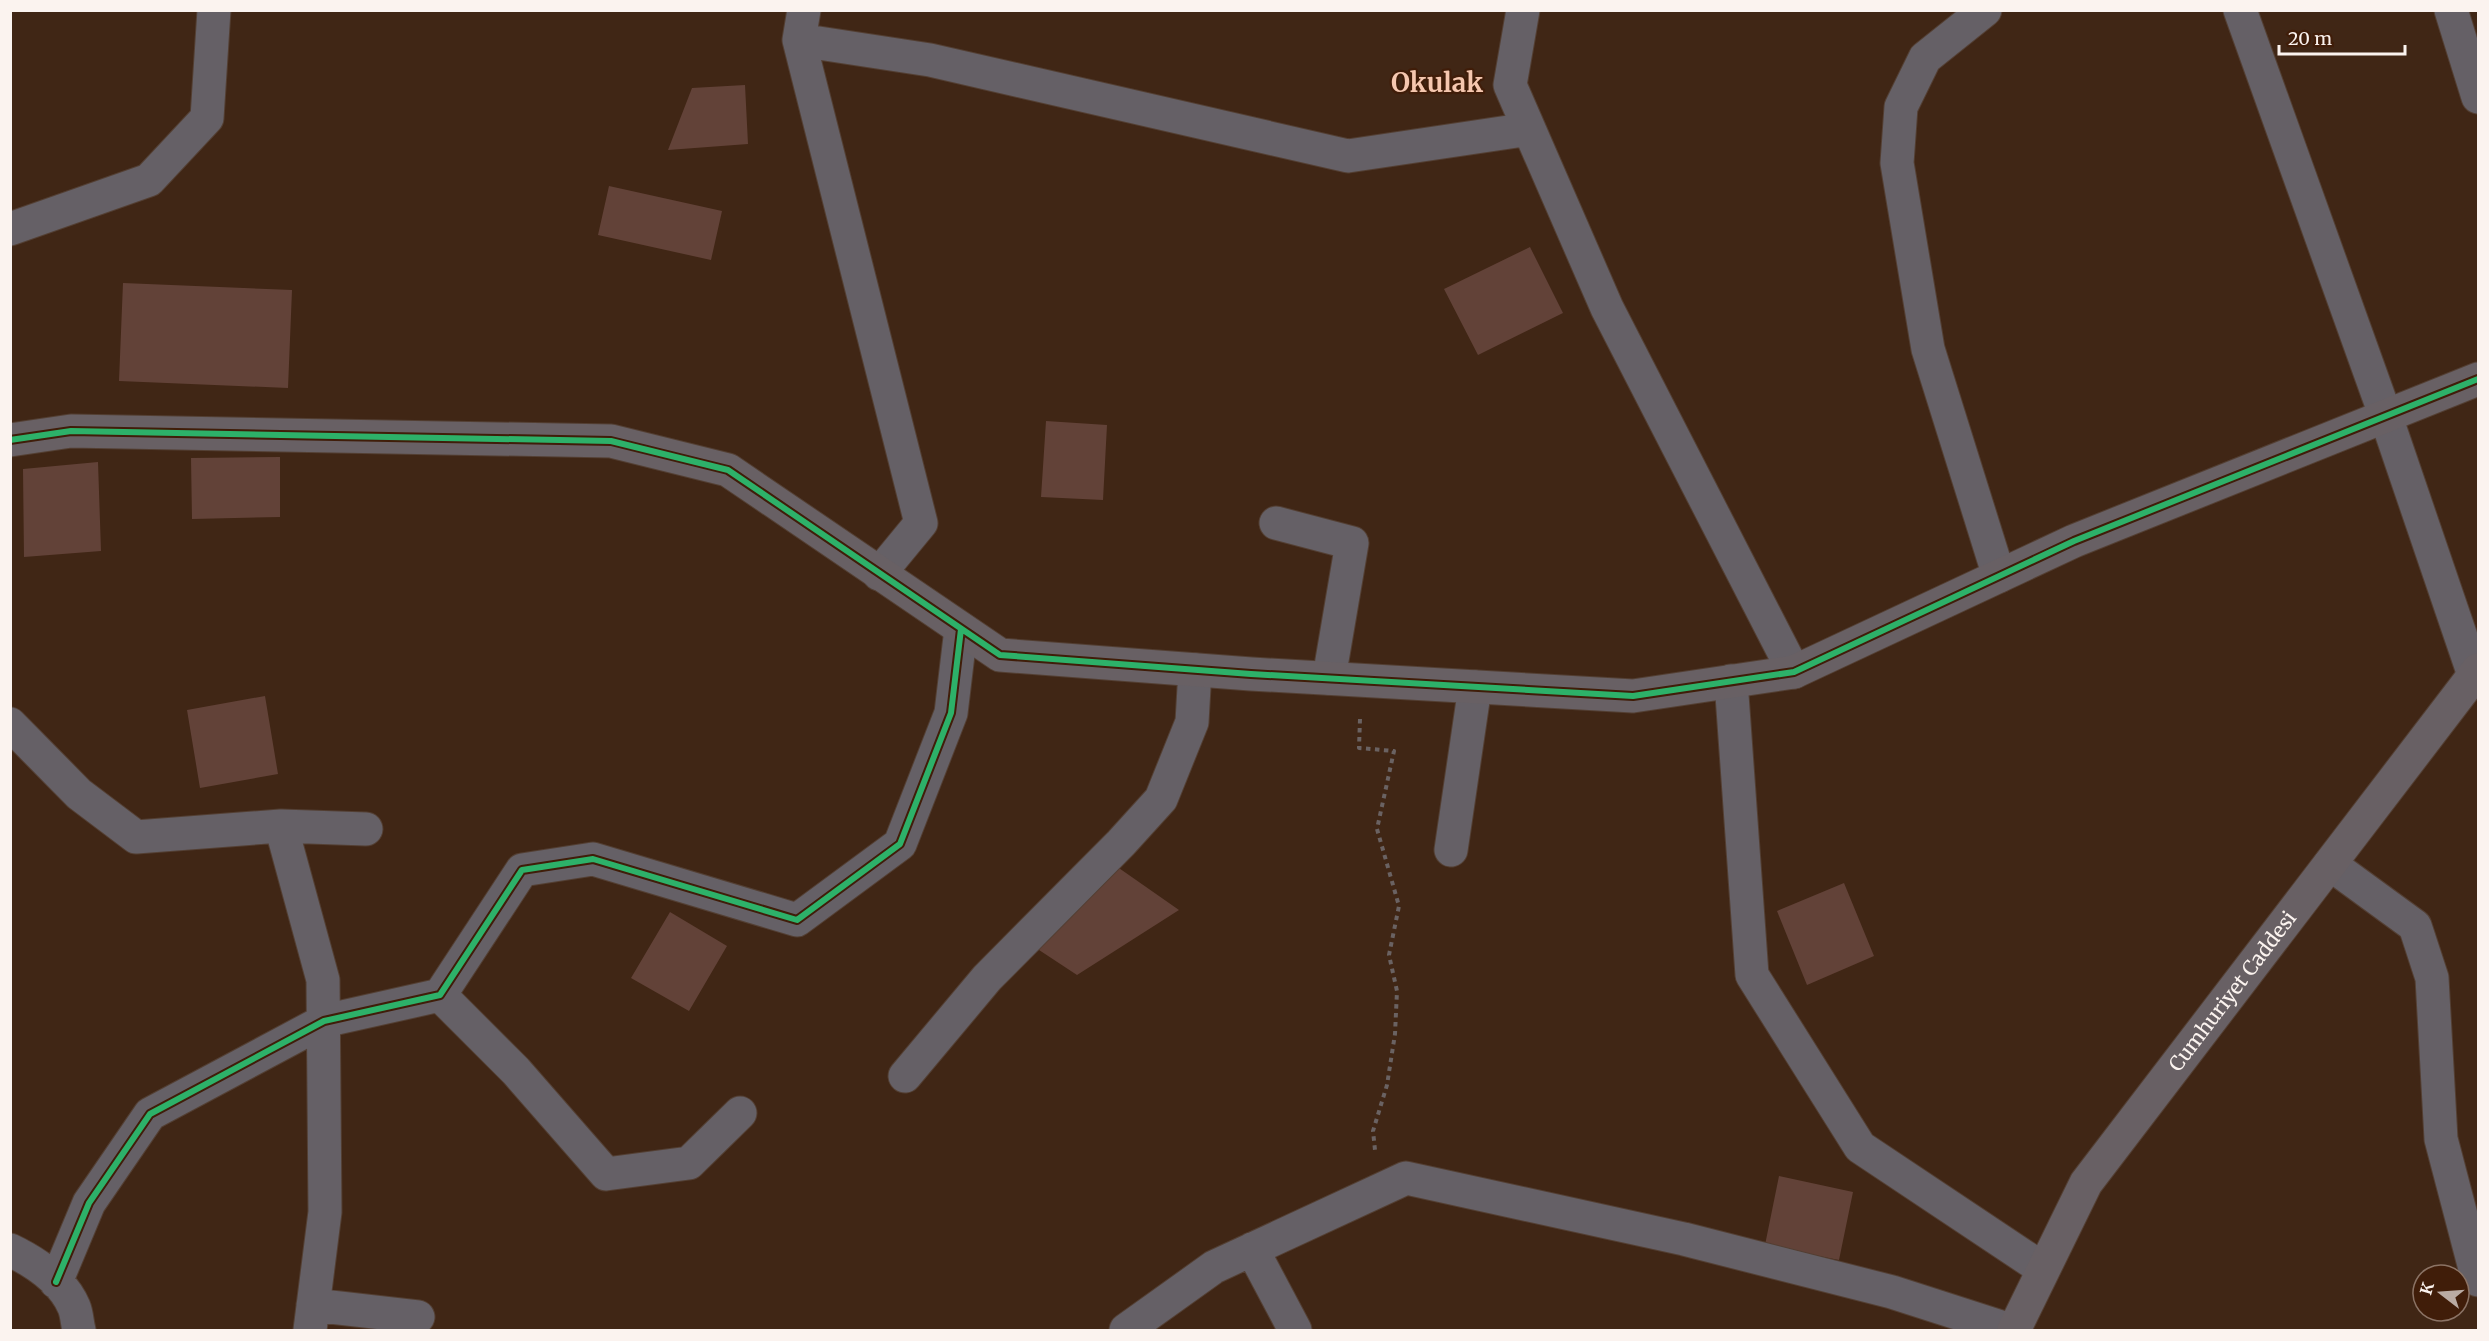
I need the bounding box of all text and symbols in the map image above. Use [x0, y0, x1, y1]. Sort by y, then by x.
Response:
scale bar [2279, 18, 2405, 56]
text: 20 m [2288, 27, 2332, 50]
district label: Okulak [1391, 66, 1483, 99]
street label: Cumhuriyet Caddesi [2163, 906, 2301, 1076]
north arrow [2411, 1263, 2471, 1323]
text: K [2415, 1280, 2438, 1297]

